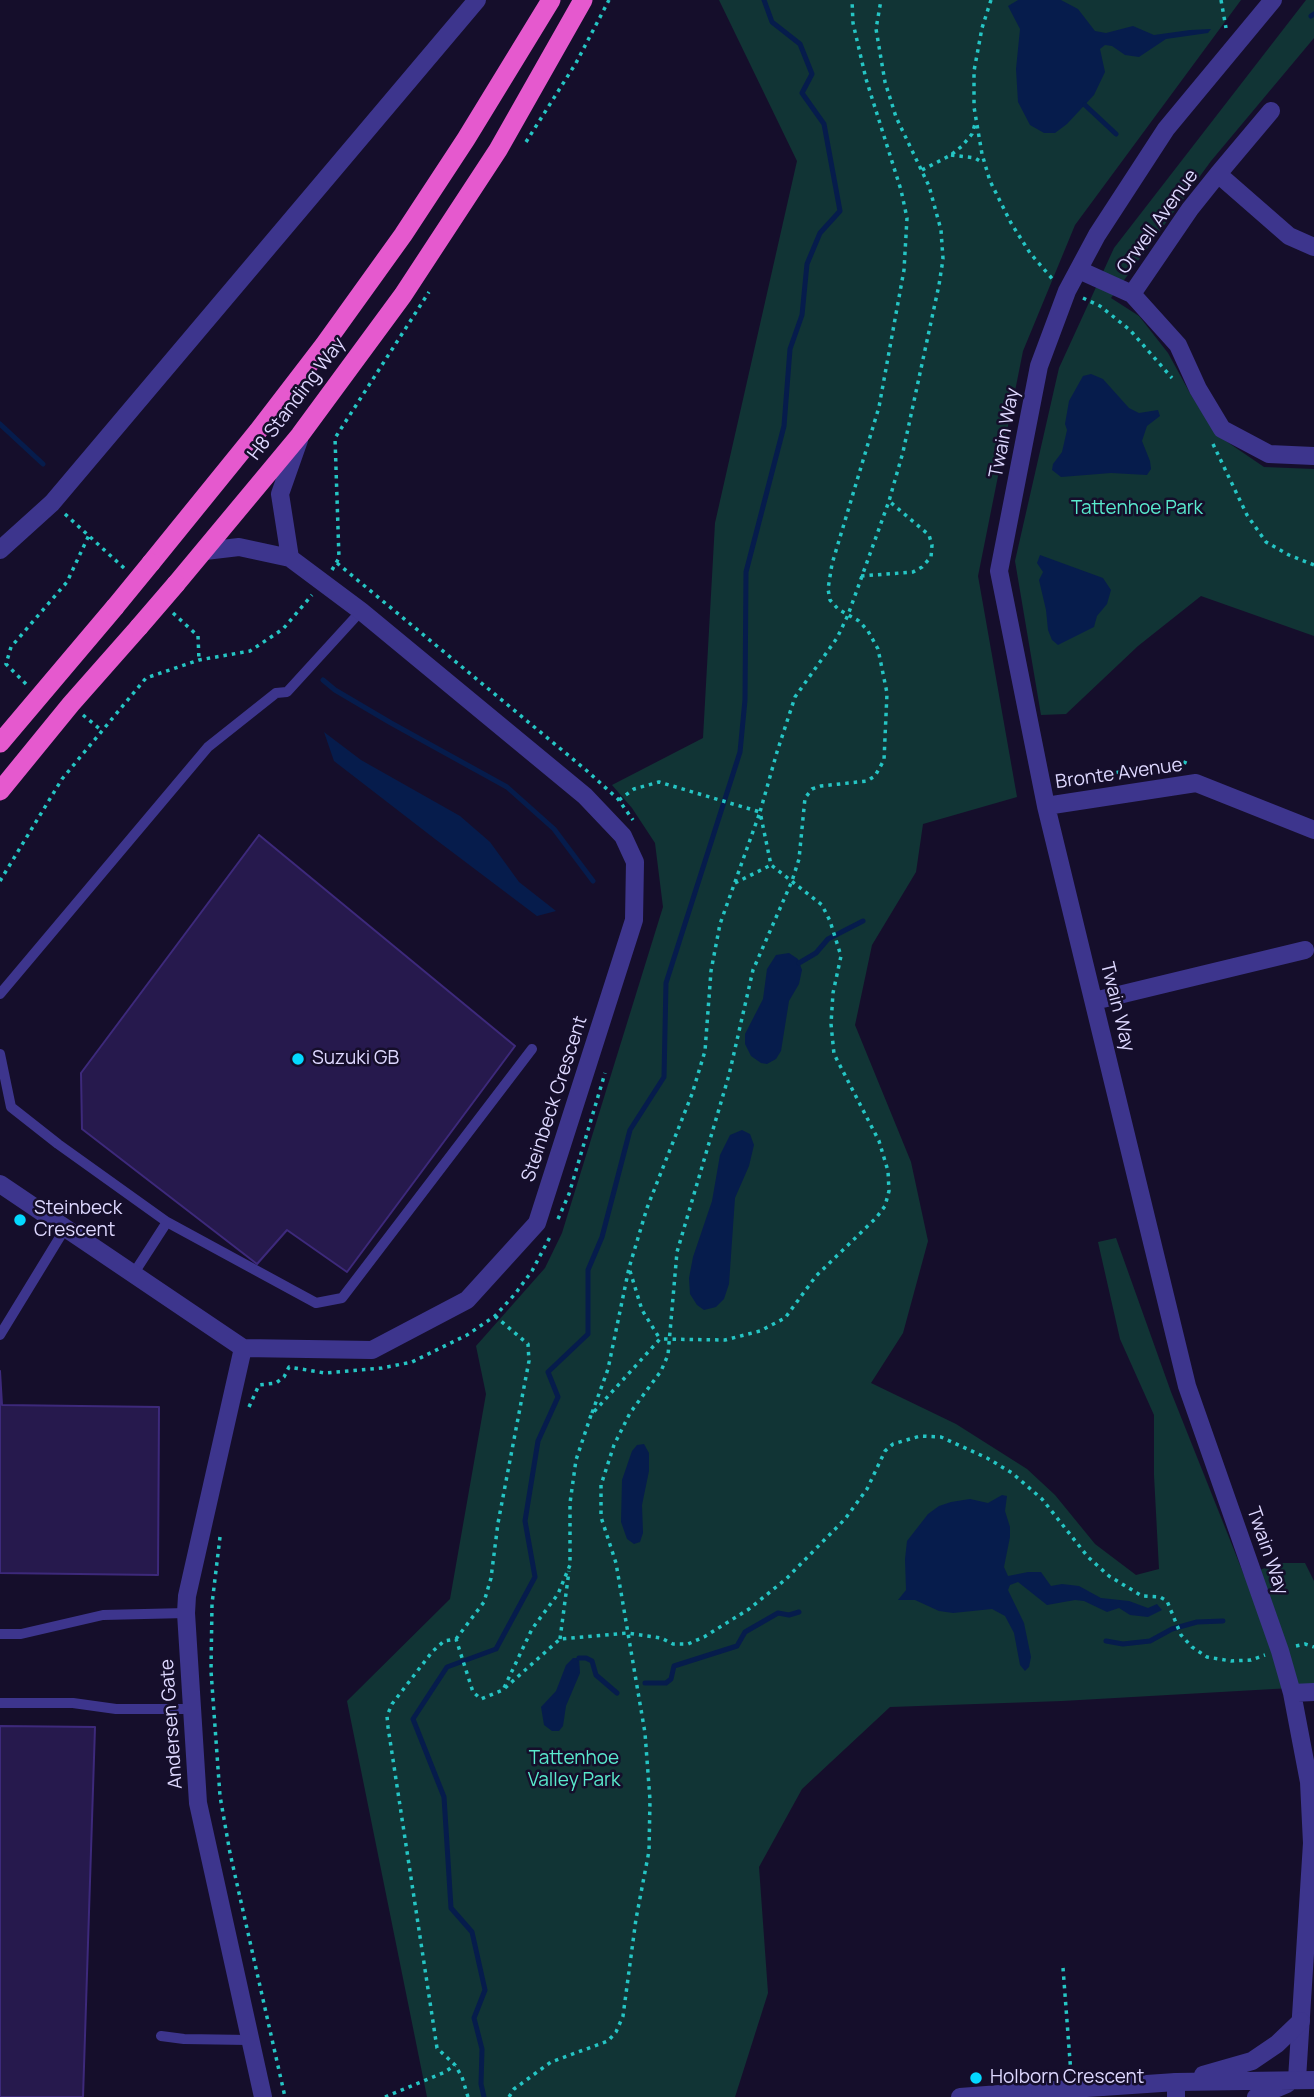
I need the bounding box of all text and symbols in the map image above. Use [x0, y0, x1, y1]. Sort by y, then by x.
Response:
street label: Orwell Avenue [1112, 165, 1204, 279]
street label: H8 Standing Way [243, 333, 351, 465]
street label: Twain Way [985, 386, 1025, 480]
park label: Tattenhoe Park [1071, 498, 1203, 520]
street label: Bronte Avenue [1054, 754, 1184, 794]
street label: Twain Way [1095, 960, 1139, 1054]
street label: Steinbeck Crescent [517, 1013, 593, 1185]
place label: Suzuki GB [312, 1048, 399, 1070]
marker: Suzuki GB [290, 1051, 306, 1067]
place label: Steinbeck Crescent [34, 1198, 122, 1242]
marker: Steinbeck Crescent [12, 1212, 28, 1228]
street label: Twain Way [1241, 1504, 1293, 1598]
street label: Andersen Gate [156, 1658, 188, 1790]
park label: Tattenhoe Valley Park [528, 1748, 620, 1792]
place label: Holborn Crescent [990, 2067, 1144, 2089]
marker: Holborn Crescent [968, 2070, 984, 2086]

